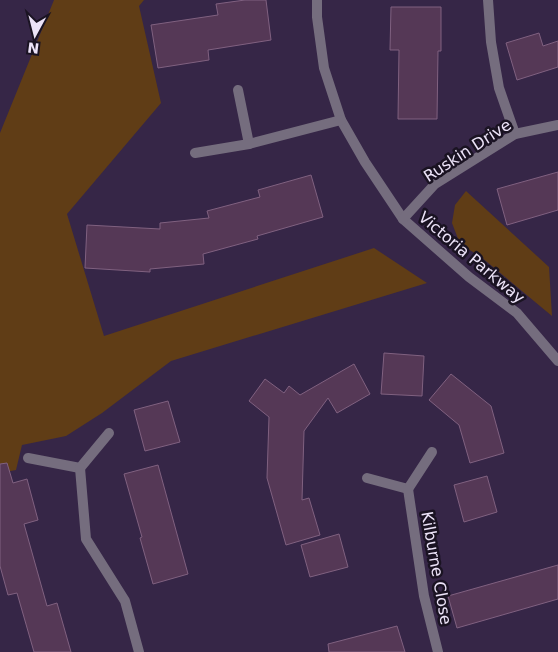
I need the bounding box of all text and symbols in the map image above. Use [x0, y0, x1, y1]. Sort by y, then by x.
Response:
north arrow [10, 10, 60, 60]
text: N [27, 39, 40, 57]
street label: Ruskin Drive [420, 115, 515, 186]
street label: Victoria Parkway [415, 207, 529, 307]
street label: Kilburne Close [417, 510, 456, 626]

